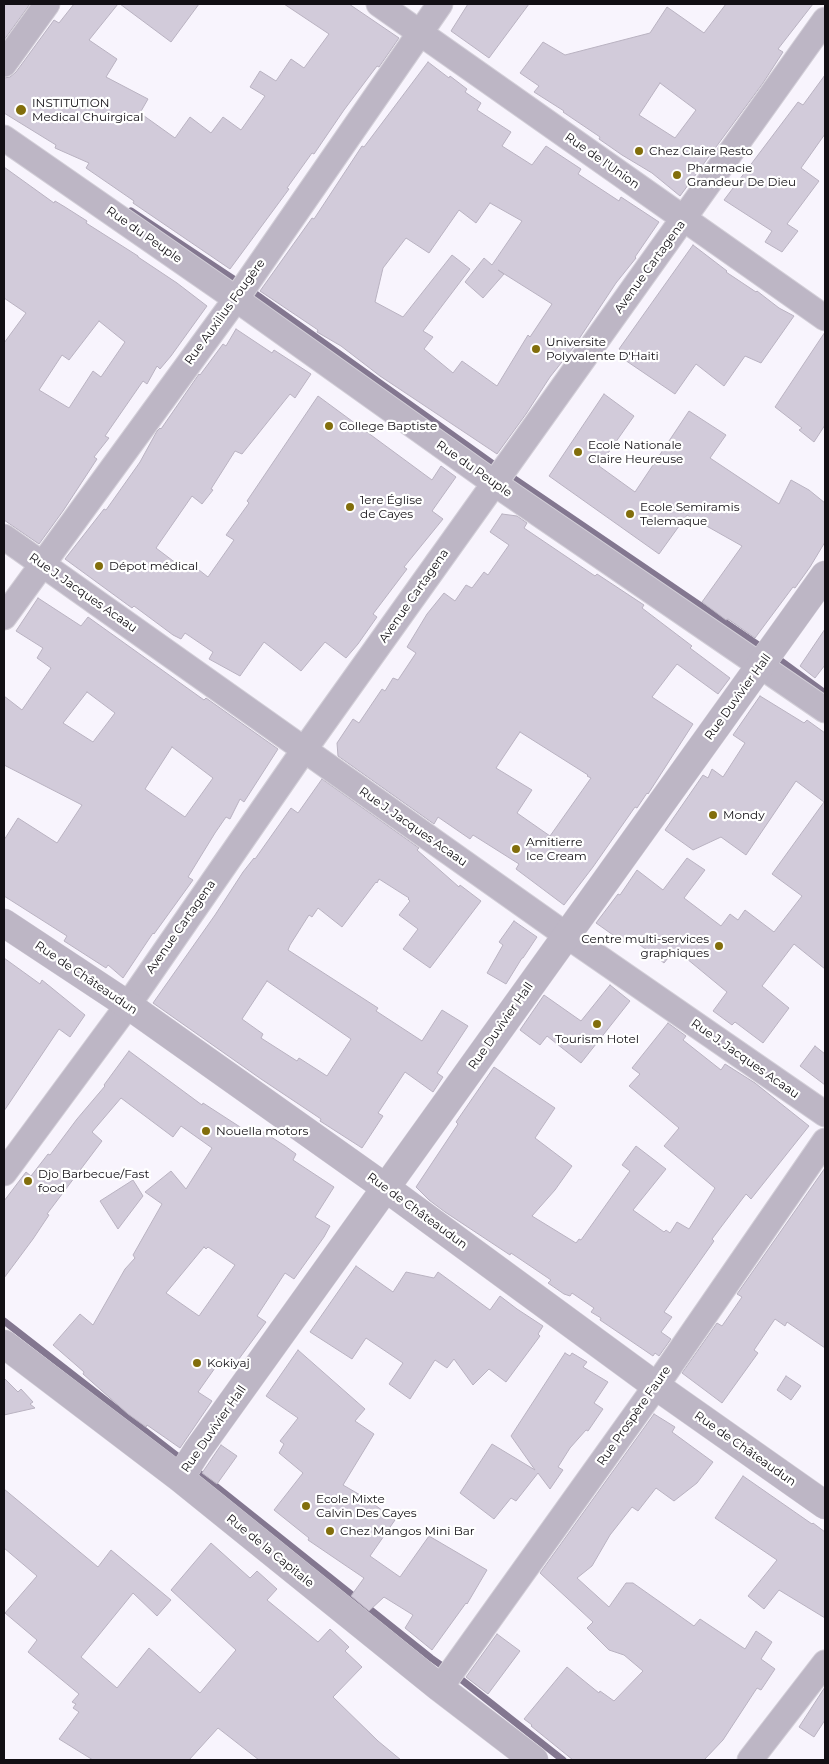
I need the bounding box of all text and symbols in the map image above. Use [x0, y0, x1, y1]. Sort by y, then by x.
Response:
place label: INSTITUTION Medical Chuirgical [32, 96, 143, 124]
marker: INSTITUTION Medical Chuirgical [14, 103, 28, 117]
street label: Rue de l'Union [562, 130, 642, 192]
place label: Chez Claire Resto [649, 144, 753, 158]
marker: Chez Claire Resto [633, 145, 645, 157]
place label: Pharmacie Grandeur De Dieu [687, 161, 796, 189]
marker: Pharmacie Grandeur De Dieu [671, 169, 683, 181]
street label: Rue du Peuple [103, 204, 185, 266]
street label: Avenue Cartagena [611, 218, 689, 316]
street label: Rue Auxilius Fougère [182, 256, 268, 368]
place label: Universite Polyvalente D'Haiti [546, 335, 659, 363]
marker: Universite Polyvalente D'Haiti [530, 343, 542, 355]
place label: College Baptiste [339, 419, 437, 433]
marker: College Baptiste [323, 420, 335, 432]
street label: Rue du Peuple [433, 438, 515, 500]
place label: Ecole Nationale Claire Heureuse [588, 438, 683, 466]
marker: Ecole Nationale Claire Heureuse [572, 446, 584, 458]
place label: 1ere Église de Cayes [360, 493, 422, 521]
place label: Ecole Semiramis Telemaque [640, 500, 740, 528]
marker: 1ere Église de Cayes [344, 501, 356, 513]
marker: Ecole Semiramis Telemaque [624, 508, 636, 520]
street label: Avenue Cartagena [376, 546, 452, 646]
street label: Rue J. Jacques Acaau [26, 550, 140, 636]
place label: Dépot médical [109, 559, 198, 573]
marker: Dépot médical [93, 560, 105, 572]
street label: Rue Duvivier Hall [702, 651, 774, 743]
street label: Rue J. Jacques Acaau [356, 784, 470, 870]
place label: Mondy [723, 808, 765, 822]
marker: Mondy [707, 809, 719, 821]
place label: Amitierre Ice Cream [526, 835, 587, 863]
marker: Amitierre Ice Cream [510, 843, 522, 855]
street label: Avenue Cartagena [143, 877, 219, 977]
place label: Centre multi-services graphiques [581, 932, 709, 960]
street label: Rue de Châteaudun [32, 938, 140, 1018]
marker: Centre multi-services graphiques [713, 940, 725, 952]
street label: Rue Duvivier Hall [466, 980, 536, 1072]
street label: Rue J. Jacques Acaau [688, 1016, 802, 1102]
marker: Tourism Hotel [591, 1018, 603, 1030]
place label: Tourism Hotel [555, 1032, 639, 1046]
place label: Nouella motors [216, 1124, 308, 1138]
marker: Nouella motors [200, 1125, 212, 1137]
place label: Djo Barbecue/Fast food [38, 1167, 149, 1195]
street label: Rue de Châteaudun [364, 1170, 470, 1252]
marker: Djo Barbecue/Fast food [22, 1175, 34, 1187]
place label: Kokiyaj [207, 1356, 250, 1370]
marker: Kokiyaj [191, 1357, 203, 1369]
street label: Rue Prospère Faure [594, 1363, 674, 1469]
street label: Rue Duvivier Hall [179, 1383, 249, 1475]
street label: Rue de Châteaudun [692, 1409, 798, 1489]
place label: Ecole Mixte Calvin Des Cayes [316, 1492, 417, 1520]
marker: Ecole Mixte Calvin Des Cayes [300, 1500, 312, 1512]
street label: Rue de la Capitale [223, 1511, 317, 1591]
place label: Chez Mangos Mini Bar [340, 1524, 475, 1538]
marker: Chez Mangos Mini Bar [324, 1525, 336, 1537]

